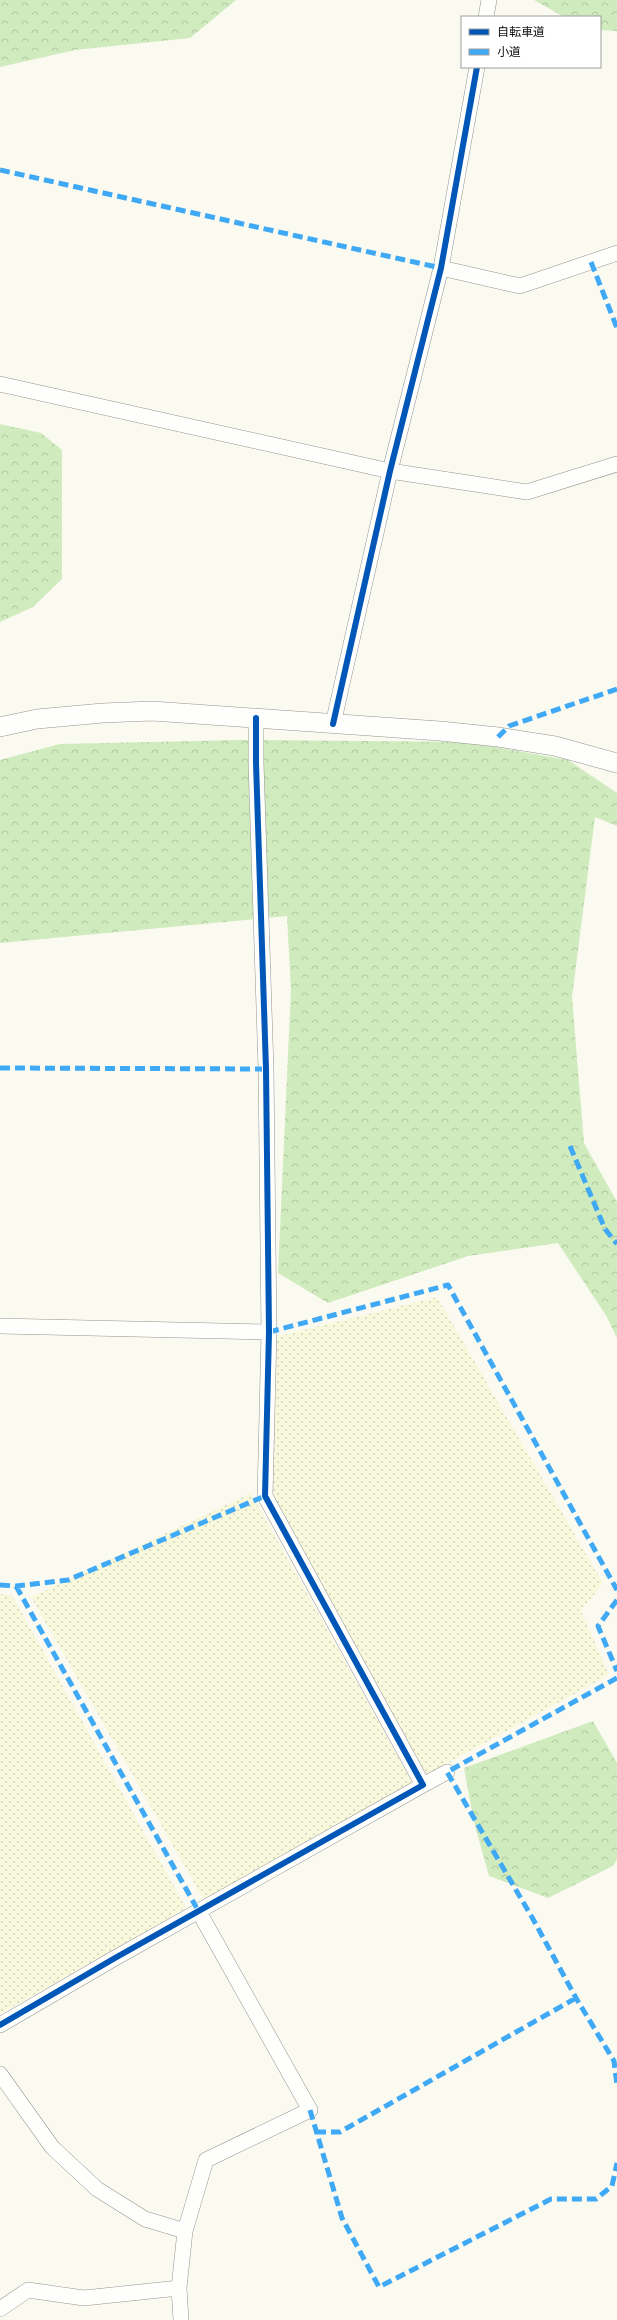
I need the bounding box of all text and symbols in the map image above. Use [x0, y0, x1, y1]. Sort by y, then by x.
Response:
legend [461, 16, 601, 68]
text: 自転車道 [497, 23, 545, 39]
text: 小道 [497, 43, 521, 59]

